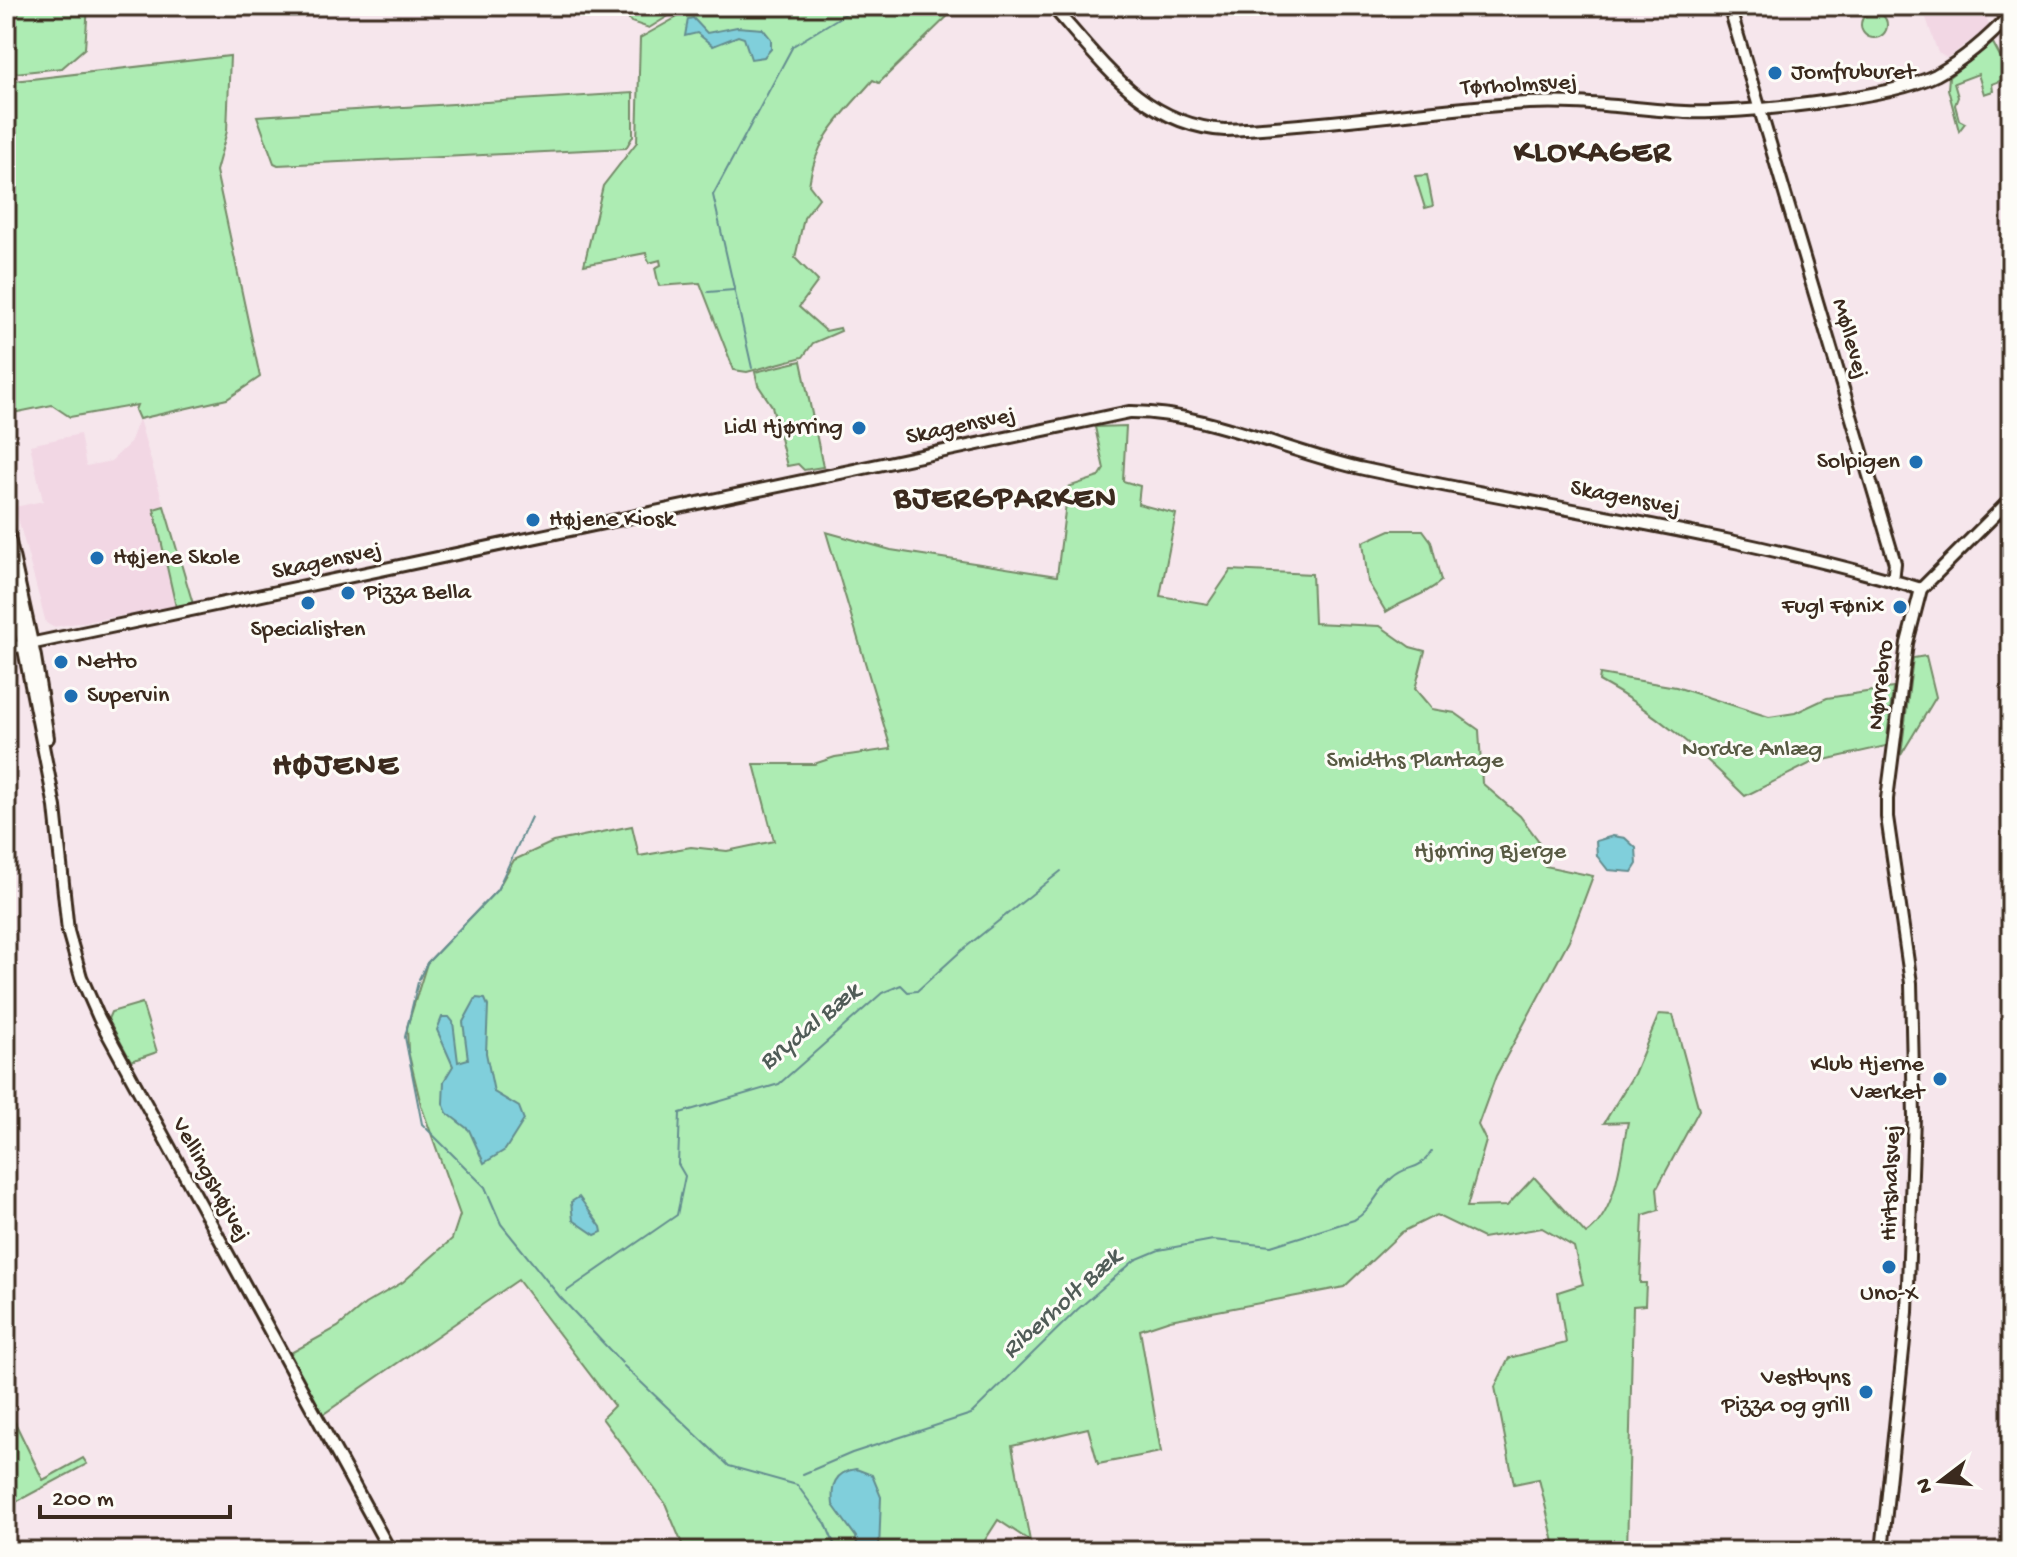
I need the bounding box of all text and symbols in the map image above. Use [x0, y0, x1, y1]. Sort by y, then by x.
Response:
place label: Jomfruburet [1791, 59, 1917, 88]
marker: Jomfruburet [1766, 64, 1784, 82]
street label: Tørholmsvej [1458, 68, 1578, 104]
district label: KLOKAGER [1513, 135, 1672, 173]
street label: Møllevej [1824, 296, 1874, 382]
street label: Skagensvej [904, 401, 1018, 453]
place label: Lidl Hjørring [724, 414, 843, 443]
marker: Lidl Hjørring [850, 419, 868, 437]
place label: Solpigen [1817, 448, 1901, 477]
marker: Solpigen [1907, 453, 1925, 471]
street label: Skagensvej [1568, 474, 1682, 524]
district label: BJERGPARKEN [893, 481, 1118, 519]
place label: Højene Kiosk [549, 506, 677, 535]
marker: Højene Kiosk [524, 511, 542, 529]
street label: Skagensvej [270, 536, 384, 588]
place label: Højene Skole [113, 544, 241, 573]
marker: Højene Skole [88, 549, 106, 567]
place label: Pizza Bella [363, 579, 472, 608]
marker: Pizza Bella [339, 584, 357, 602]
place label: Fugl Fønix [1781, 593, 1884, 622]
marker: Specialisten [299, 594, 317, 612]
marker: Fugl Fønix [1891, 598, 1909, 616]
place label: Specialisten [251, 616, 366, 645]
street label: Nørrebro [1862, 638, 1902, 732]
place label: Netto [77, 648, 137, 677]
marker: Netto [52, 653, 70, 671]
place label: Supervin [87, 682, 170, 711]
marker: Supervin [62, 687, 80, 705]
park label: Nordre Anlæg [1682, 736, 1822, 765]
park label: Smidths Plantage [1326, 747, 1504, 776]
district label: HØJENE [272, 748, 400, 786]
park label: Hjørring Bjerge [1414, 838, 1567, 867]
water label: Brydal Bæk [754, 976, 870, 1078]
place label: Klub Hjerne Værket [1811, 1051, 1926, 1108]
marker: Klub Hjerne Værket [1931, 1070, 1949, 1088]
street label: Vellingshøjvej [163, 1112, 256, 1247]
street label: Hirtshalsvej [1875, 1124, 1909, 1242]
water label: Riberholt Bæk [997, 1242, 1131, 1367]
marker: Uno-X [1880, 1258, 1898, 1276]
place label: Uno-X [1860, 1280, 1919, 1309]
place label: Vestbyns Pizza og grill [1721, 1364, 1851, 1421]
marker: Vestbyns Pizza og grill [1857, 1383, 1875, 1401]
north arrow [1901, 1441, 1981, 1521]
scale bar [40, 1469, 230, 1519]
text: N [1911, 1475, 1940, 1496]
text: 200 m [52, 1486, 114, 1515]

